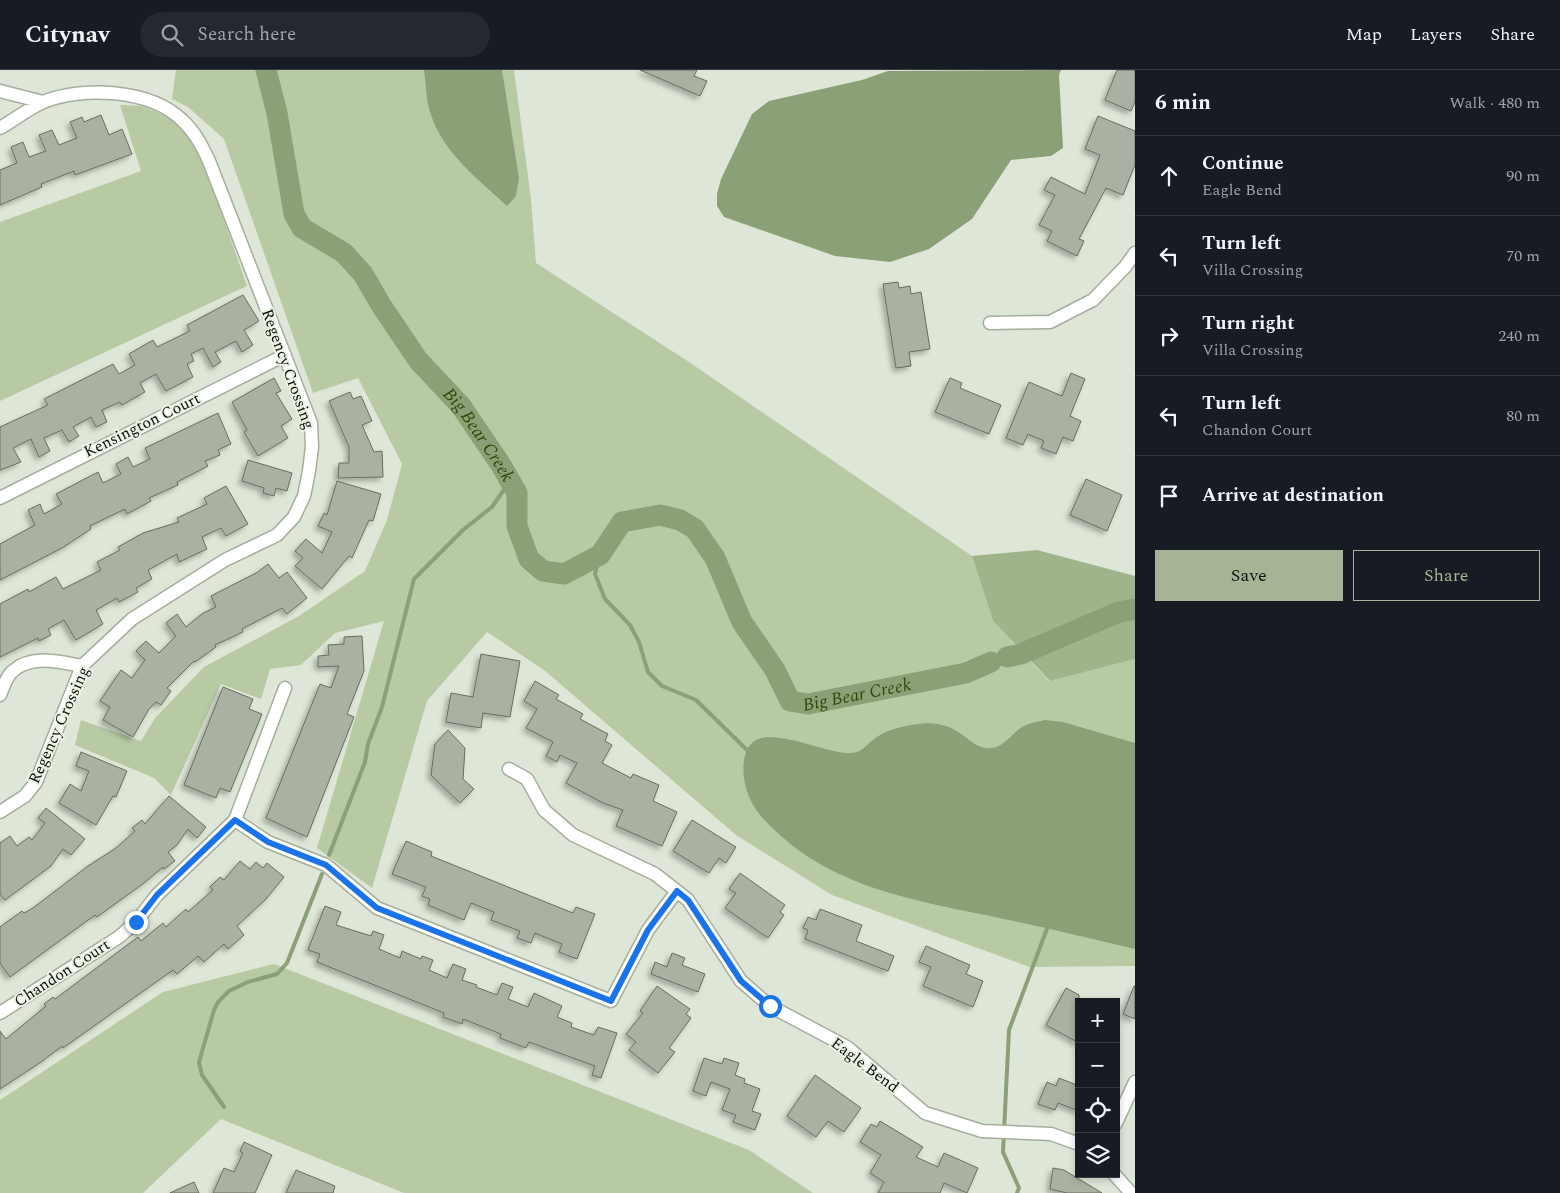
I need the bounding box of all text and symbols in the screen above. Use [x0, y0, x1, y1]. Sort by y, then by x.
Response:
search box [140, 12, 490, 57]
text: Citynav [25, 17, 110, 53]
text: Search here [198, 20, 296, 49]
icon: search [158, 21, 186, 49]
text: Map [1346, 21, 1382, 48]
text: Layers [1410, 21, 1462, 48]
text: Share [1490, 21, 1535, 48]
text: 6 min [1155, 87, 1211, 119]
text: Walk · 480 m [1449, 91, 1540, 115]
text: Continue [1202, 149, 1284, 178]
icon: ahead [1155, 162, 1183, 190]
text: 90 m [1506, 164, 1540, 188]
text: Eagle Bend [1202, 178, 1282, 202]
text: Turn left [1202, 229, 1281, 258]
icon: left [1155, 242, 1183, 270]
text: 70 m [1506, 244, 1540, 268]
text: Villa Crossing [1202, 258, 1303, 282]
street label: Regency Crossing [255, 305, 321, 433]
text: Turn right [1202, 309, 1295, 338]
icon: right [1155, 322, 1183, 350]
text: 240 m [1498, 324, 1540, 348]
text: Villa Crossing [1202, 338, 1303, 362]
water label: Big Bear Creek [437, 381, 522, 487]
street label: Kensington Court [80, 386, 205, 464]
text: Turn left [1202, 389, 1281, 418]
icon: left [1155, 402, 1183, 430]
text: 80 m [1506, 404, 1540, 428]
text: Chandon Court [1202, 418, 1312, 442]
text: Arrive at destination [1202, 481, 1384, 510]
icon: arrive [1155, 482, 1183, 510]
button: Save [1155, 550, 1343, 601]
button: Share [1353, 550, 1540, 601]
street label: Regency Crossing [22, 662, 96, 788]
water label: Big Bear Creek [800, 670, 914, 718]
route end [125, 911, 148, 934]
street label: Chandon Court [9, 933, 115, 1013]
route start [759, 995, 782, 1018]
map controls [1075, 998, 1120, 1178]
button: + [1075, 998, 1120, 1043]
street label: Eagle Bend [826, 1031, 904, 1099]
button: − [1075, 1043, 1120, 1088]
button: locate [1075, 1088, 1120, 1133]
button: layers [1075, 1133, 1120, 1178]

